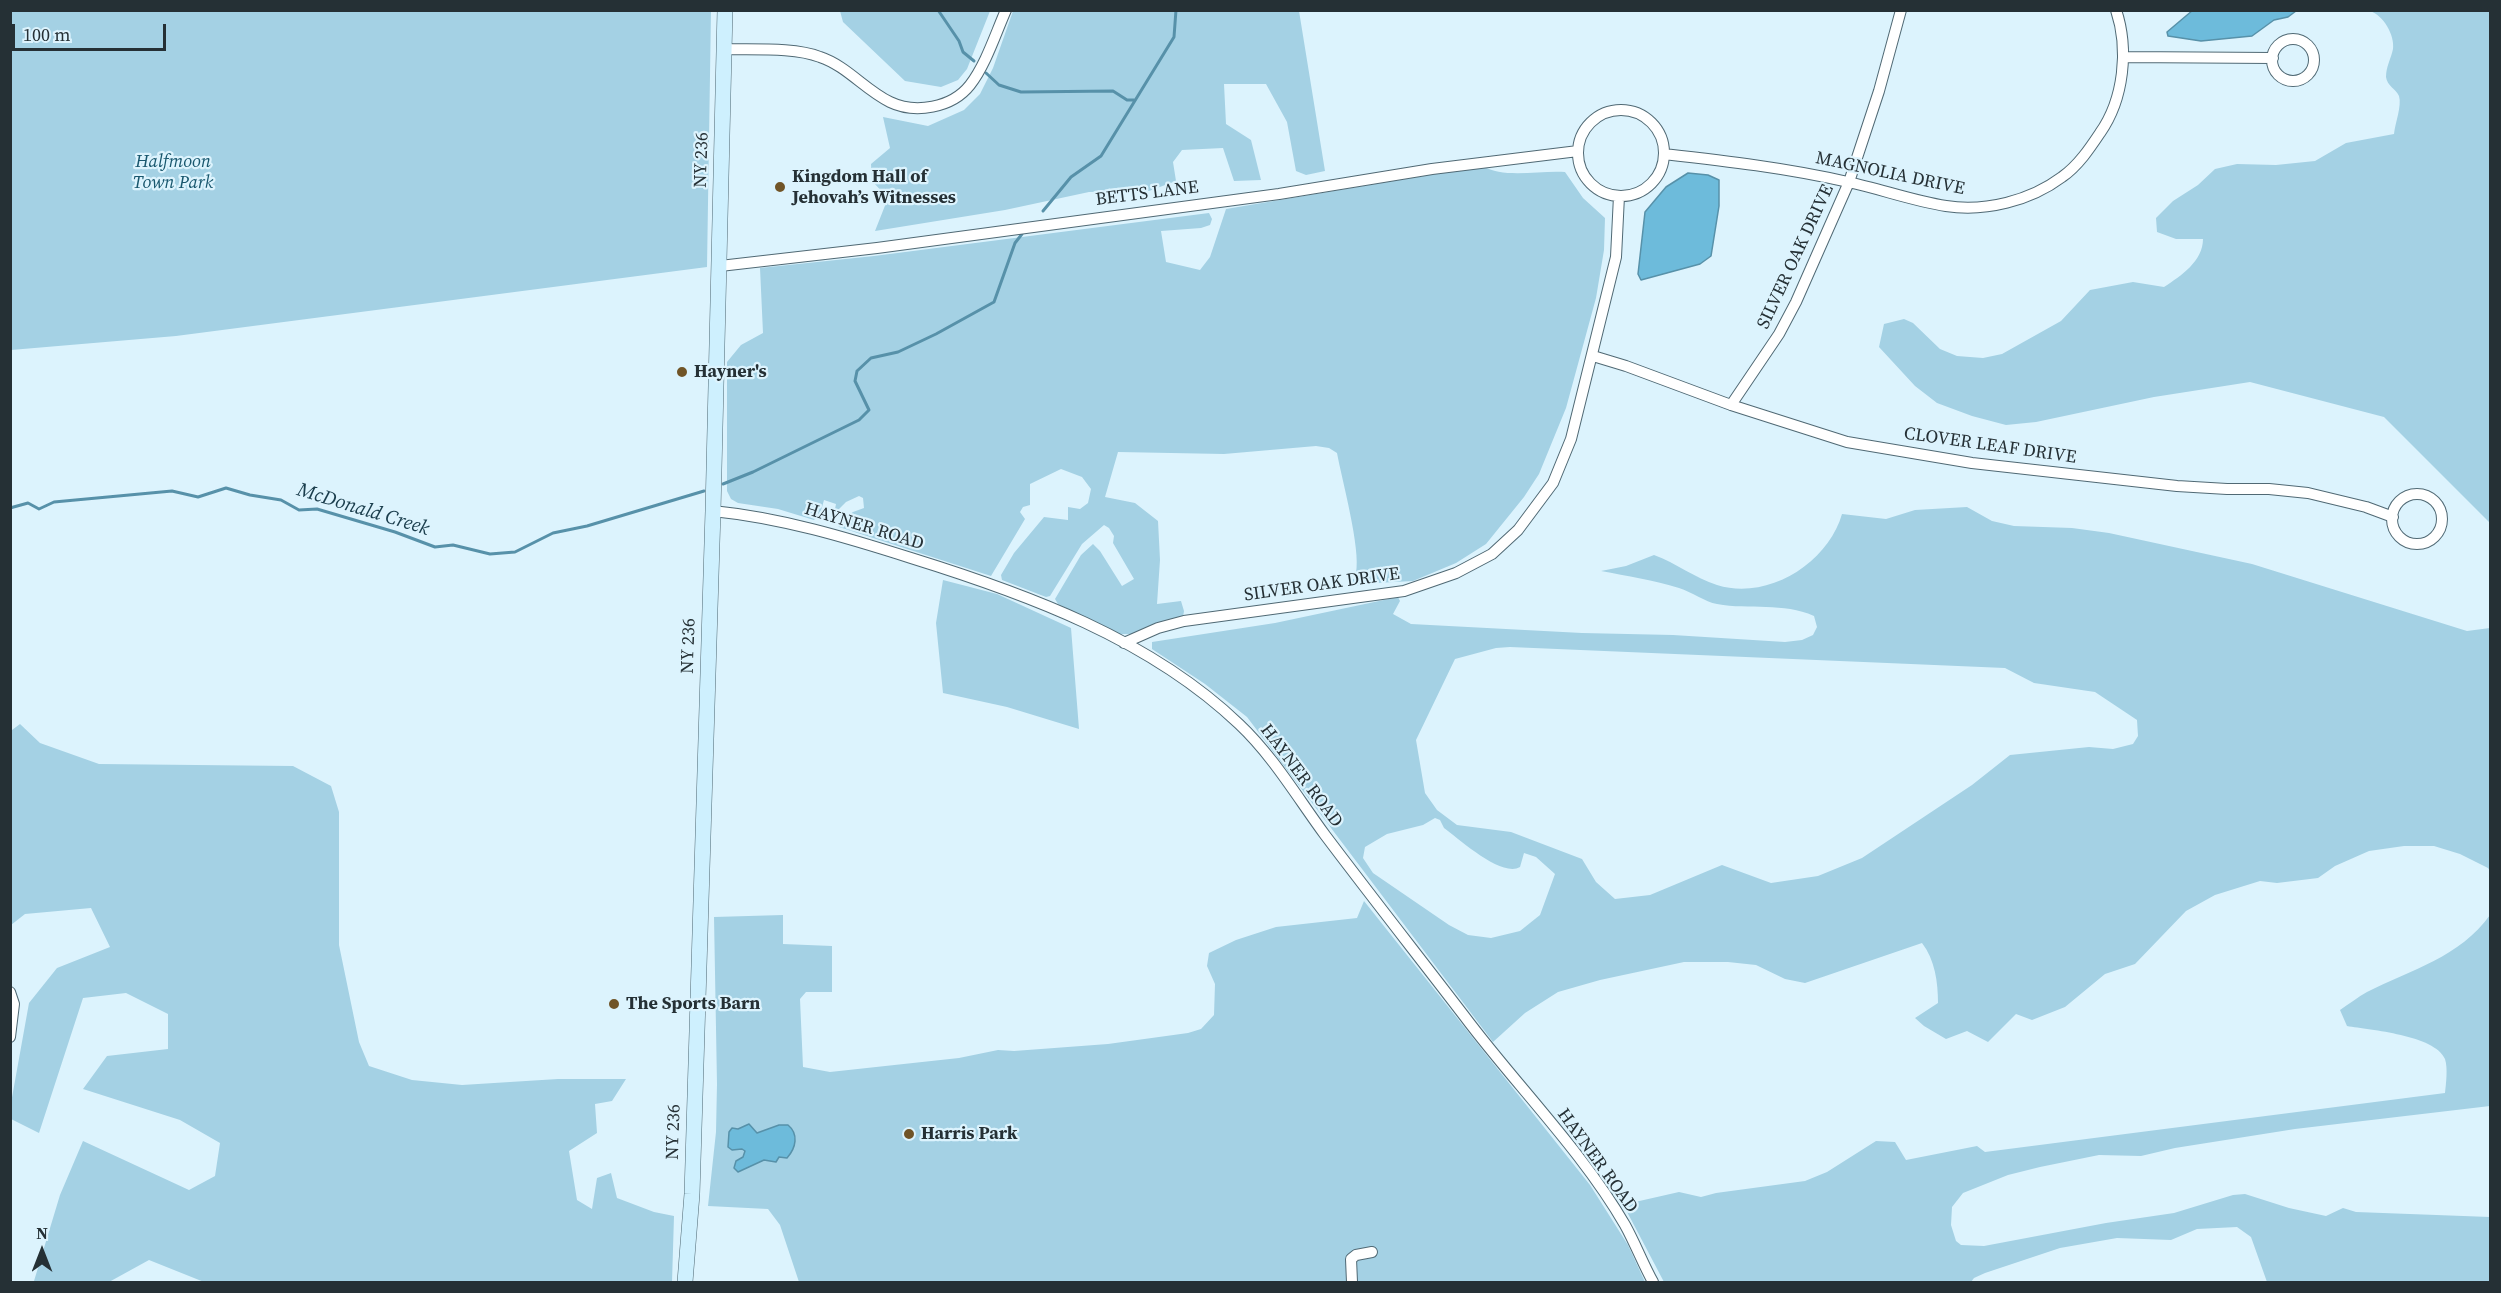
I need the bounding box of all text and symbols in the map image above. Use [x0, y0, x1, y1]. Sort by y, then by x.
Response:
scale bar [15, 12, 170, 50]
text: 100 m [23, 22, 70, 47]
street label: NY 236 [690, 132, 714, 188]
street label: MAGNOLIA DRIVE [1814, 148, 1966, 200]
park label: Halfmoon Town Park [133, 151, 213, 194]
place label: Kingdom Hall of Jehovah’s Witnesses [792, 166, 956, 208]
street label: BETTS LANE [1094, 177, 1200, 211]
marker: Kingdom Hall of Jehovah’s Witnesses [773, 180, 787, 194]
street label: SILVER OAK DRIVE [1753, 181, 1839, 333]
place label: Hayner's [694, 361, 767, 383]
marker: Hayner's [675, 365, 689, 379]
street label: CLOVER LEAF DRIVE [1902, 423, 2078, 469]
water label: McDonald Creek [294, 478, 432, 542]
street label: HAYNER ROAD [802, 499, 926, 555]
street label: SILVER OAK DRIVE [1243, 563, 1401, 607]
street label: NY 236 [677, 618, 701, 674]
street label: HAYNER ROAD [1255, 720, 1347, 832]
place label: The Sports Barn [626, 993, 760, 1015]
marker: The Sports Barn [607, 997, 621, 1011]
street label: NY 236 [662, 1104, 686, 1160]
street label: HAYNER ROAD [1552, 1105, 1642, 1217]
place label: Harris Park [921, 1123, 1017, 1145]
marker: Harris Park [902, 1127, 916, 1141]
north arrow [12, 1221, 72, 1281]
text: N [36, 1222, 48, 1244]

